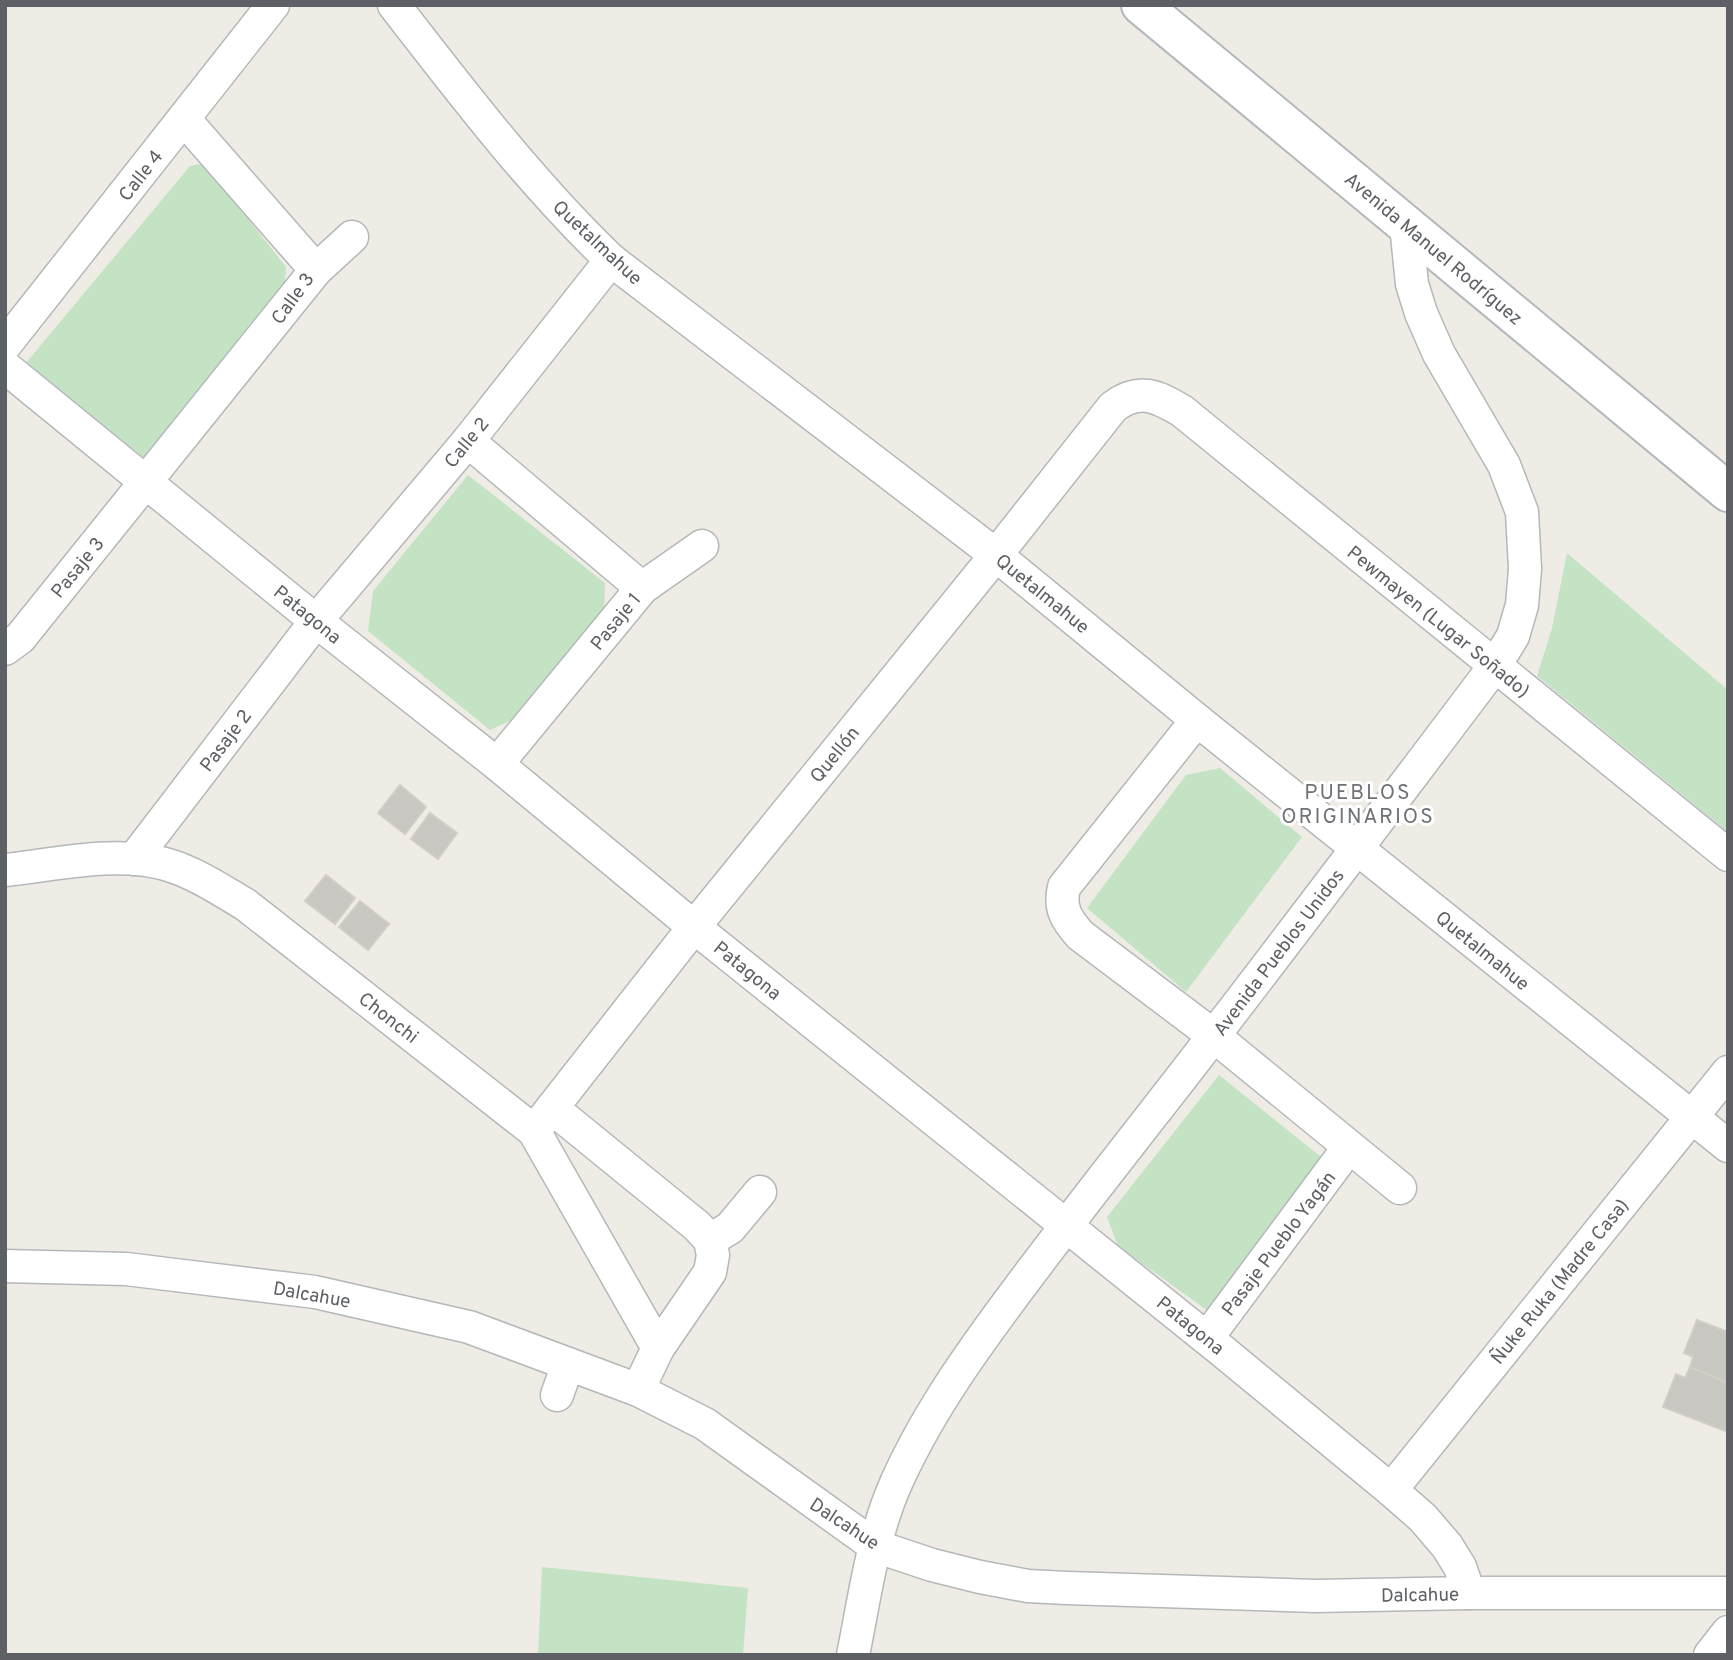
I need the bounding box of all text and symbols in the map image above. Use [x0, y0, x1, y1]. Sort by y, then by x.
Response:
street label: Calle 4 [114, 146, 169, 207]
street label: Avenida Manuel Rodríguez [1339, 168, 1527, 331]
street label: Quetalmahue [547, 196, 647, 291]
street label: Calle 3 [267, 269, 320, 330]
street label: Calle 2 [440, 413, 495, 474]
street label: Pasaje 3 [47, 533, 110, 604]
street label: Pewmayen (Lugar Soñado) [1341, 541, 1534, 704]
street label: Quetalmahue [990, 549, 1094, 640]
street label: Patagona [268, 581, 346, 650]
street label: Pasaje 1 [586, 588, 647, 656]
street label: Pasaje 2 [195, 705, 258, 777]
street label: Quellón [805, 722, 866, 788]
district label: PUEBLOS ORIGINARIOS [1281, 780, 1435, 831]
street label: Avenida Pueblos Unidos [1209, 865, 1350, 1042]
street label: Quetalmahue [1430, 906, 1534, 997]
street label: Patagona [708, 937, 786, 1006]
street label: Chonchi [353, 988, 423, 1050]
street label: Pasaje Pueblo Yagán [1217, 1167, 1342, 1321]
street label: Ñuke Ruka (Madre Casa) [1486, 1194, 1635, 1370]
street label: Dalcahue [271, 1277, 352, 1315]
street label: Patagona [1151, 1292, 1229, 1361]
street label: Dalcahue [804, 1493, 883, 1556]
street label: Dalcahue [1381, 1583, 1459, 1609]

